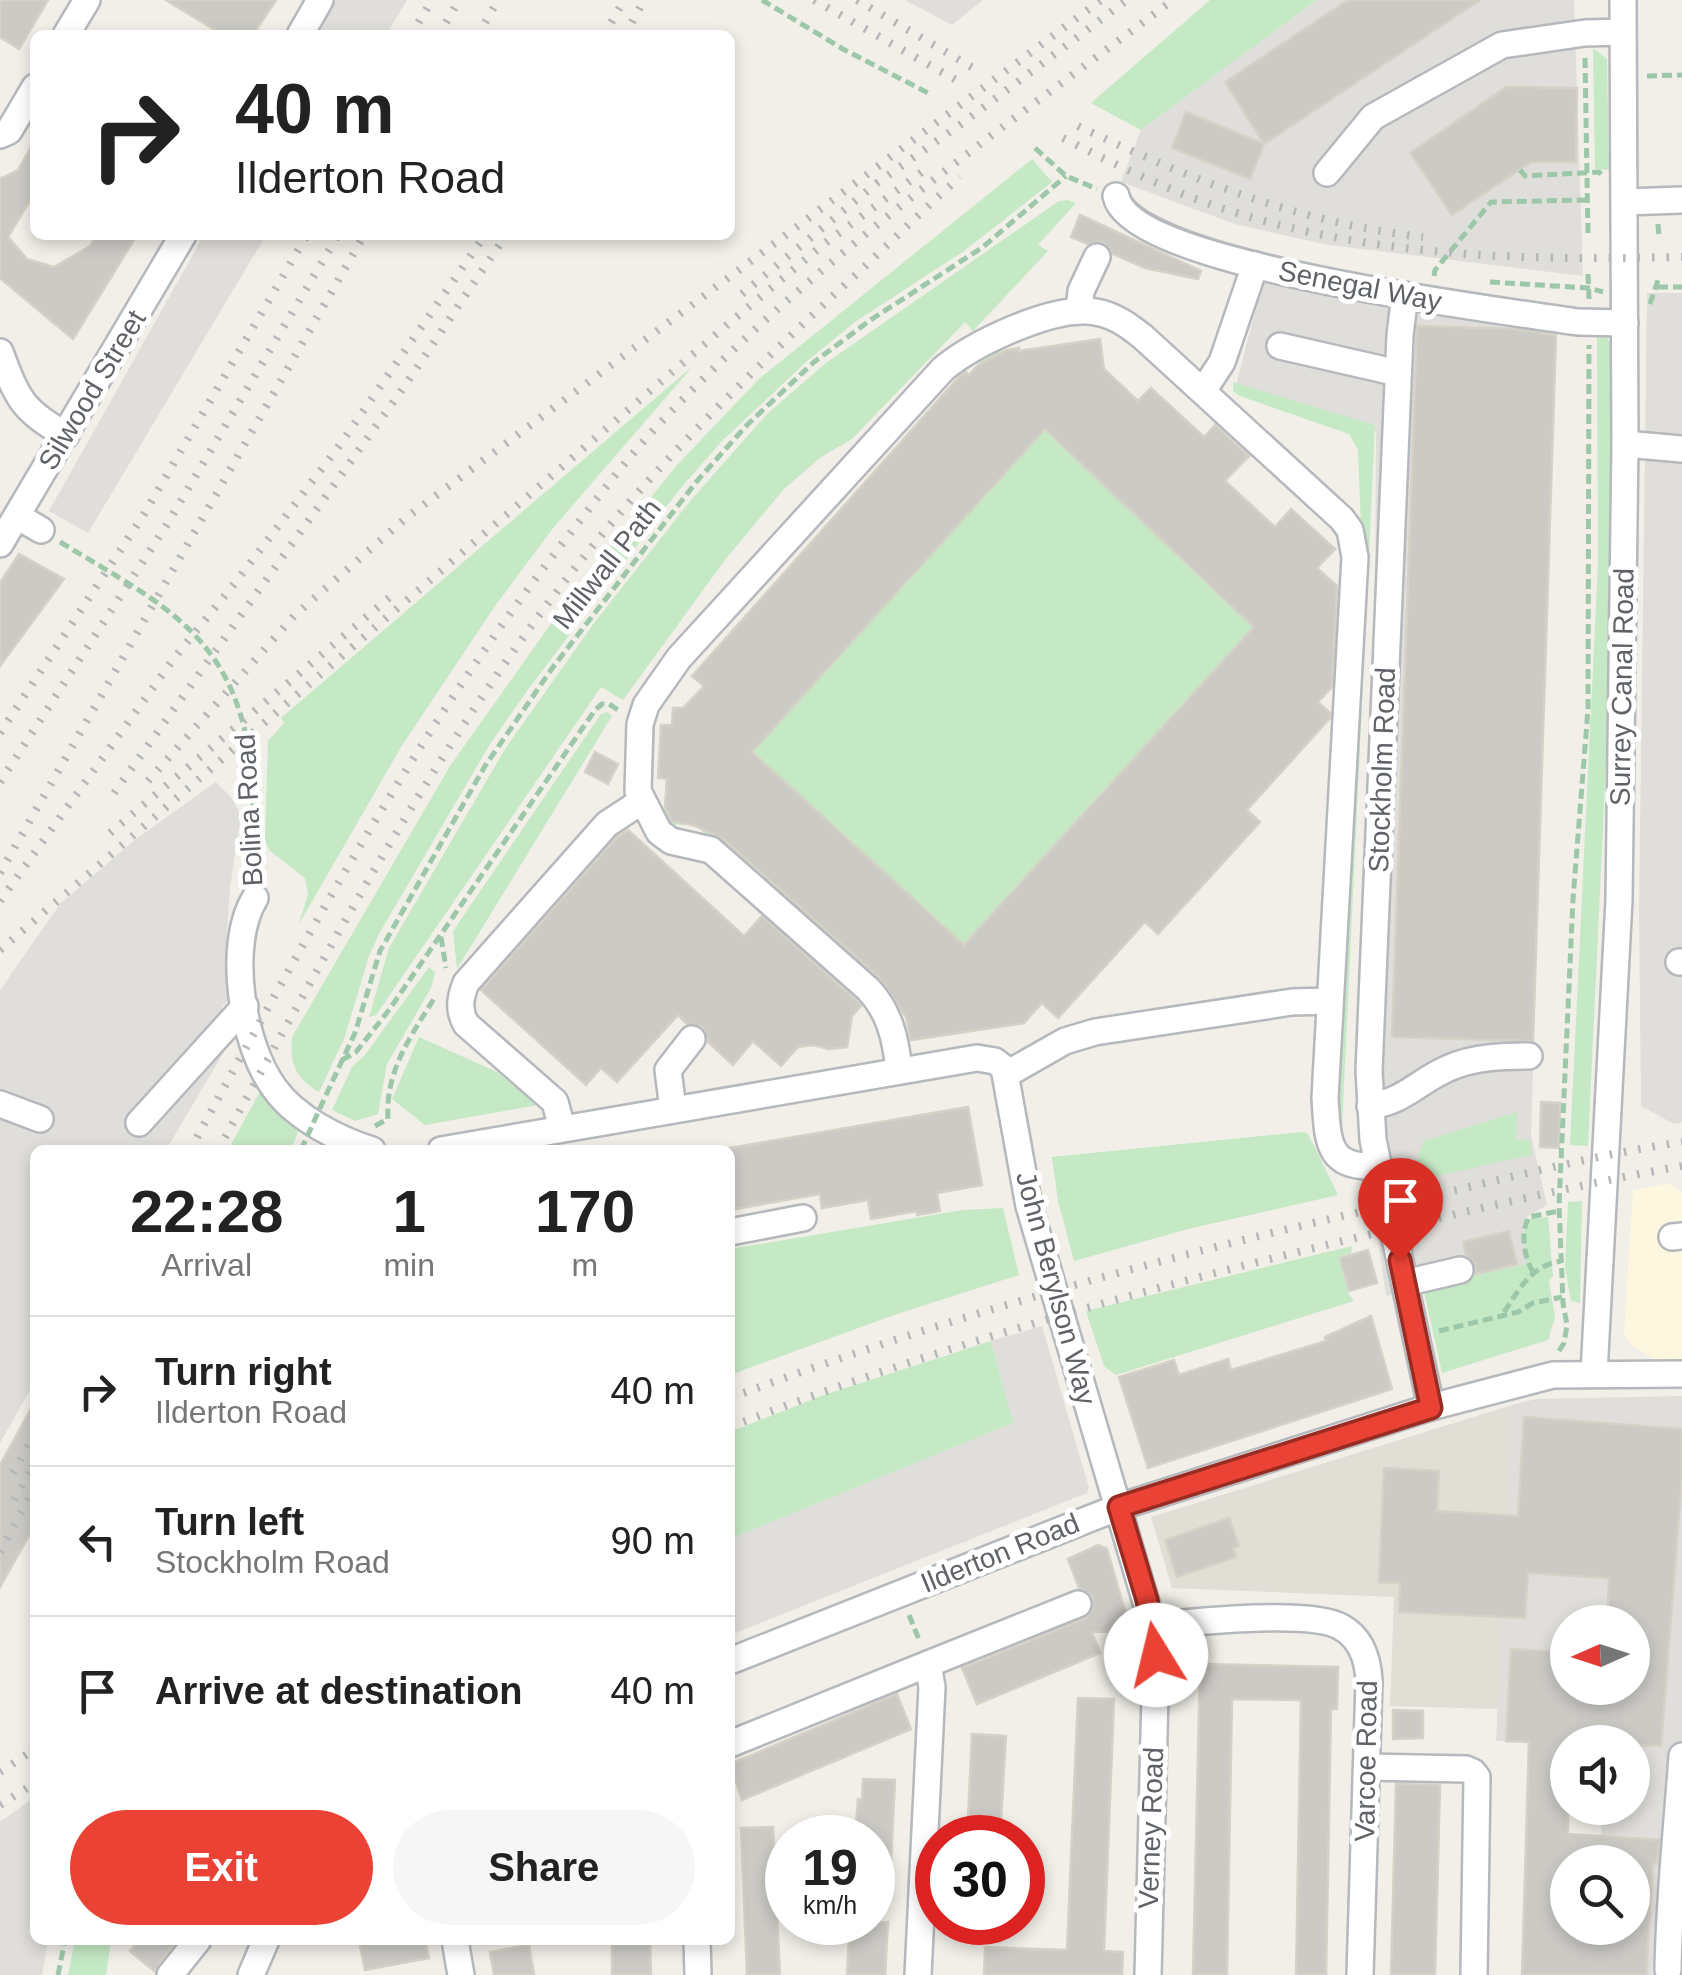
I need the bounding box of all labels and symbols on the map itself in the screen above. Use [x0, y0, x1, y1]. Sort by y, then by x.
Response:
street label: Senegal Way [1276, 255, 1444, 317]
street label: Silwood Street [32, 304, 152, 475]
street label: Millwall Path [547, 493, 667, 635]
street label: Surrey Canal Road [1604, 568, 1640, 806]
street label: Stockholm Road [1363, 667, 1401, 873]
street label: Bolina Road [230, 733, 268, 887]
pin [1358, 1158, 1443, 1261]
street label: John Berylson Way [1010, 1168, 1102, 1408]
street label: Ilderton Road [916, 1507, 1084, 1599]
position arrow [1104, 1603, 1208, 1707]
north arrow [1550, 1605, 1650, 1705]
street label: Varcoe Road [1349, 1680, 1383, 1842]
street label: Verney Road [1133, 1747, 1169, 1909]
speed limit sign: 30 [915, 1815, 1045, 1945]

